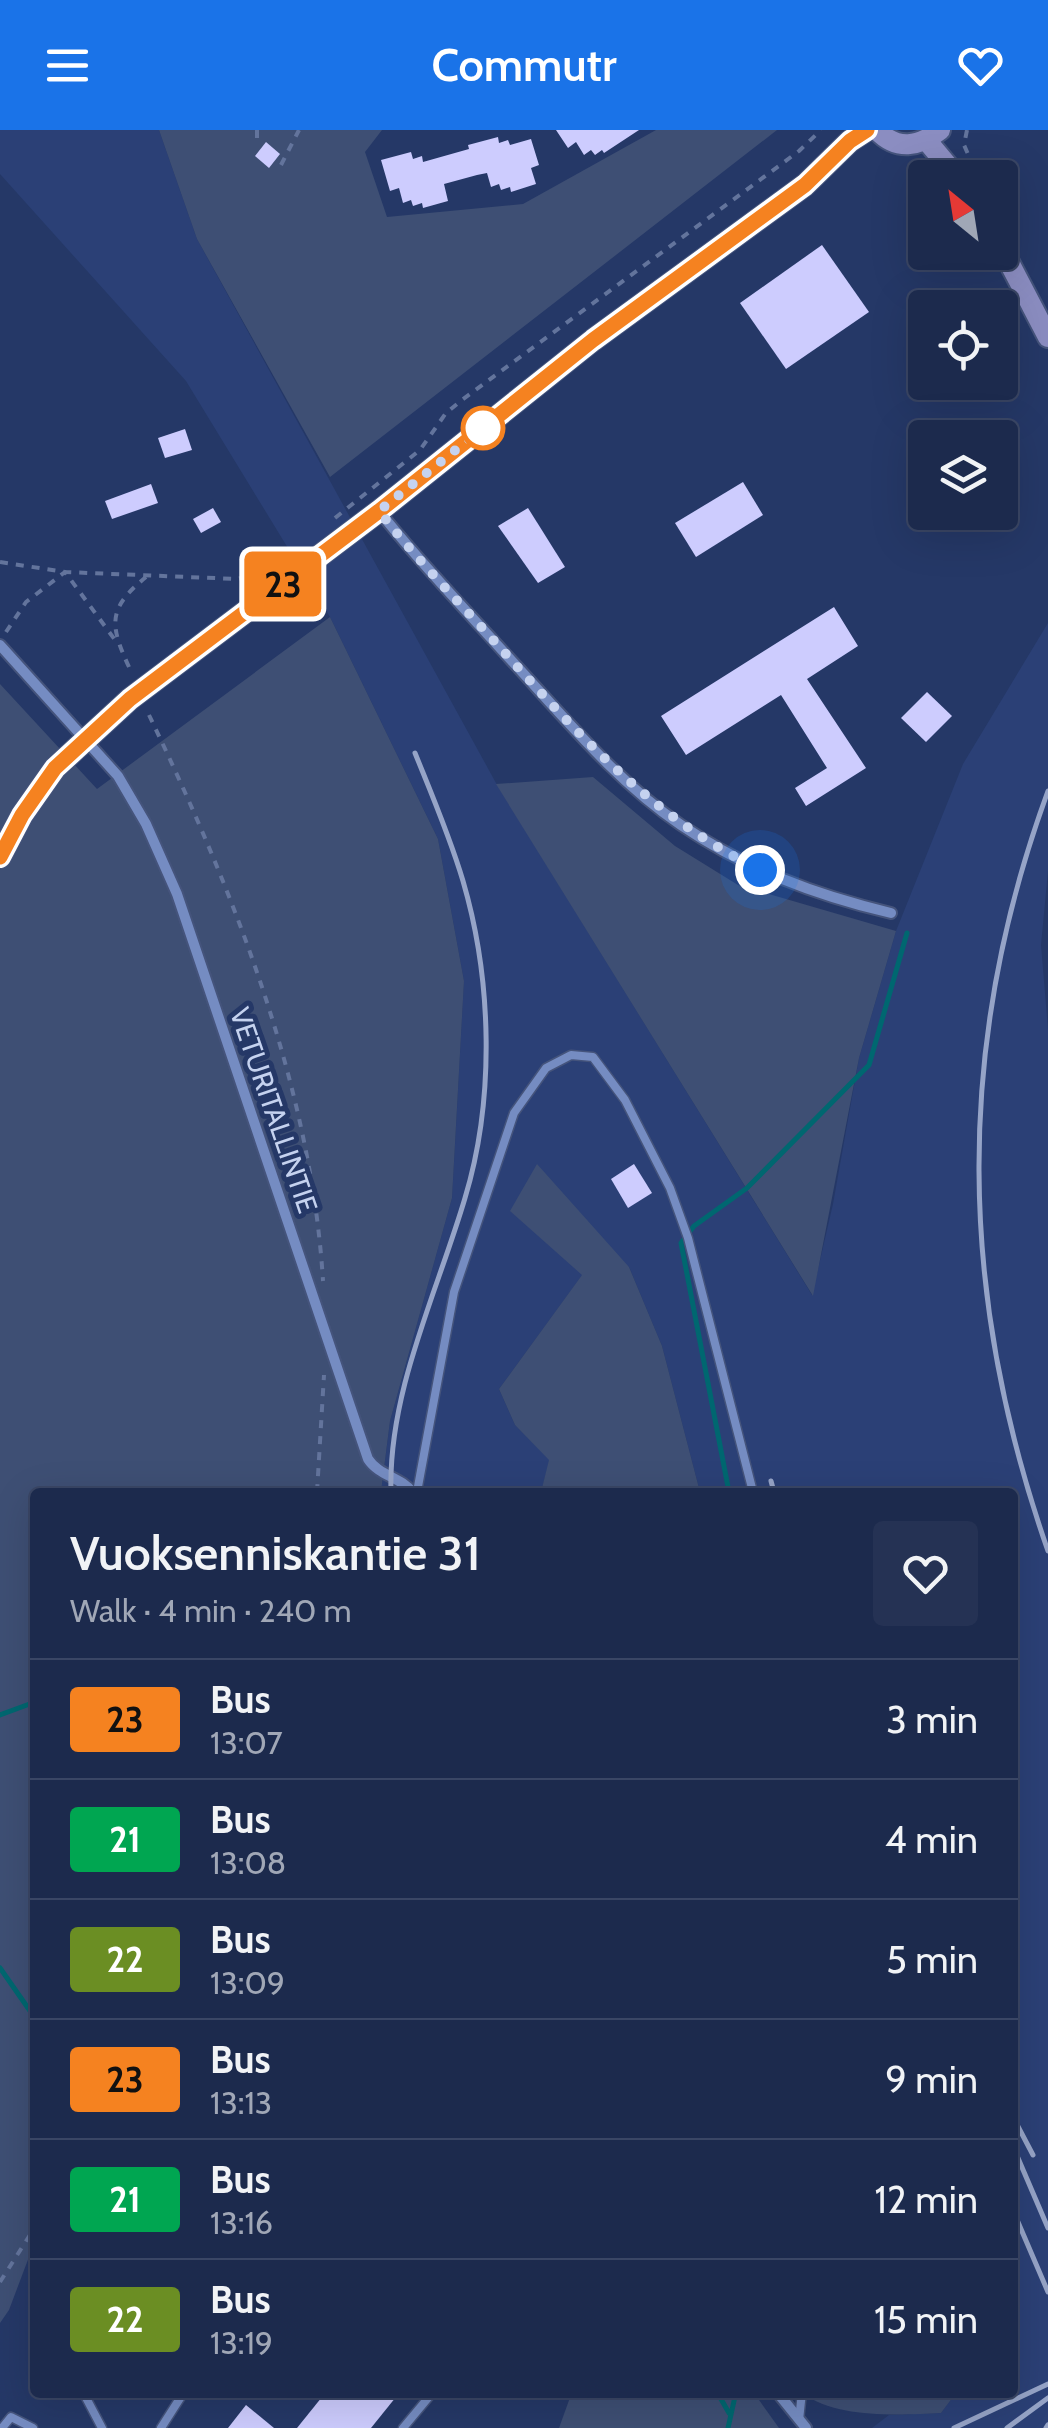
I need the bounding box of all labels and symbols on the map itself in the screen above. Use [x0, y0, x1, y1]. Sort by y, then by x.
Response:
north arrow [908, 160, 1018, 270]
unlabelled marker [462, 407, 504, 449]
line badge: 23 [238, 552, 328, 616]
your location [735, 845, 785, 895]
street label: VETURITALLINTIE [223, 1003, 325, 1217]

